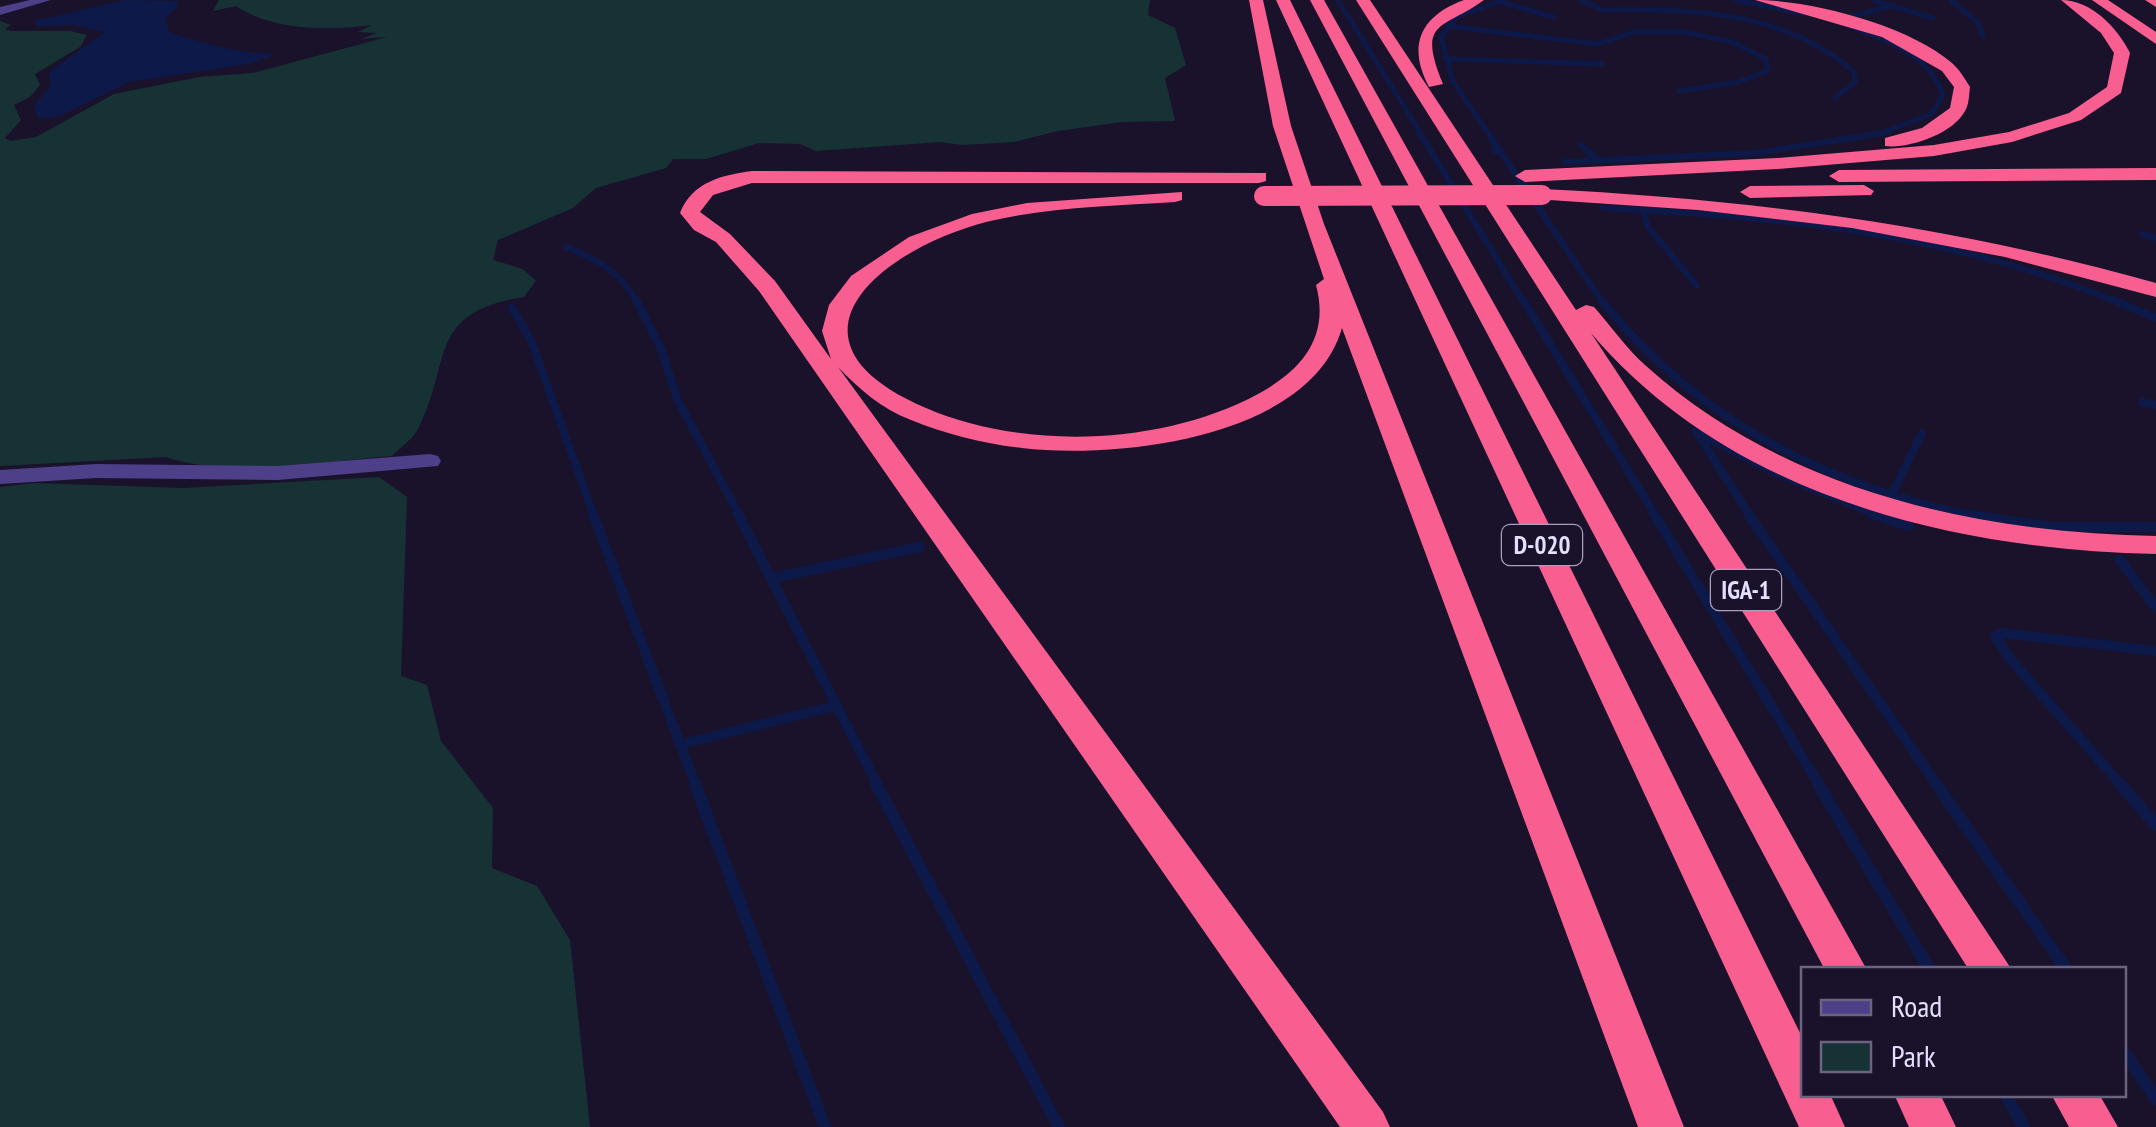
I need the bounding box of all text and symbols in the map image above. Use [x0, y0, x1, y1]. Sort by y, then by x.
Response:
road number: D-020 [1502, 525, 1582, 565]
road number: IGA-1 [1711, 570, 1781, 610]
legend [1801, 967, 2126, 1097]
text: Road [1891, 986, 1942, 1025]
text: Park [1891, 1036, 1936, 1075]

